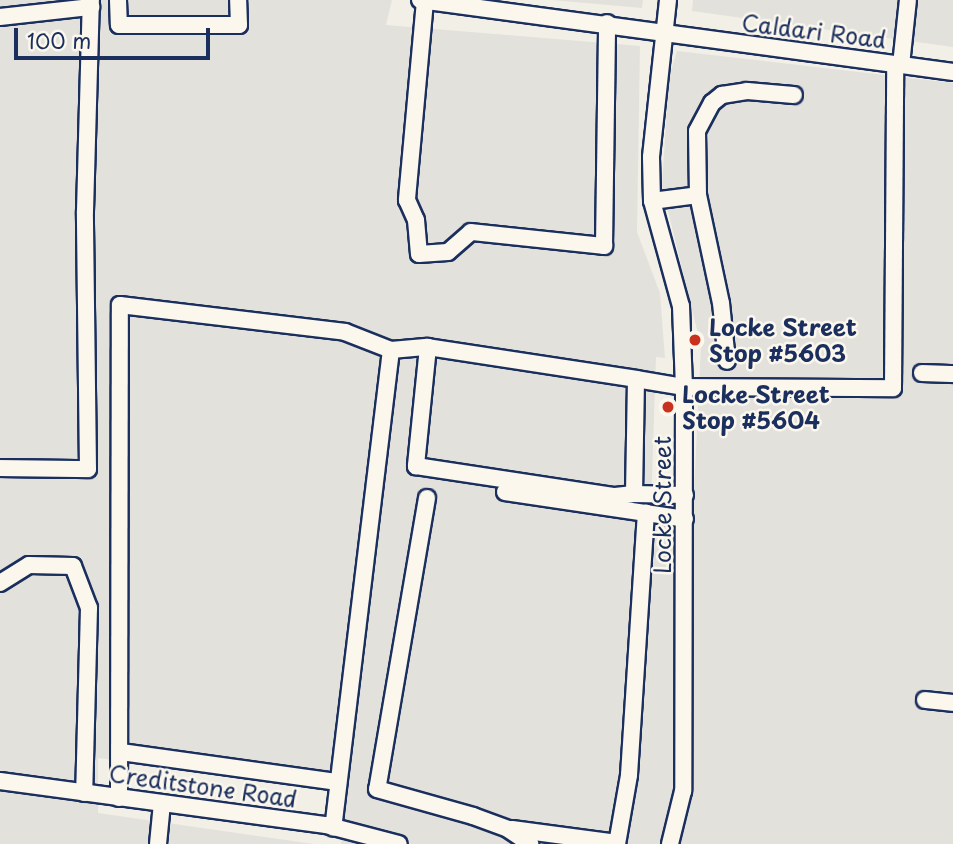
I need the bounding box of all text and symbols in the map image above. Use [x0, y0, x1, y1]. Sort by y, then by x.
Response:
street label: Caldari Road [741, 9, 887, 53]
scale bar [18, 14, 214, 58]
text: 100 m [27, 24, 91, 56]
place label: Locke Street Stop #5603 [709, 313, 856, 367]
marker: Locke Street Stop #5603 [687, 332, 703, 348]
place label: Locke Street Stop #5604 [682, 380, 829, 434]
marker: Locke Street Stop #5604 [660, 399, 676, 415]
street label: Locke Street [648, 436, 676, 574]
street label: Creditstone Road [107, 759, 299, 813]

